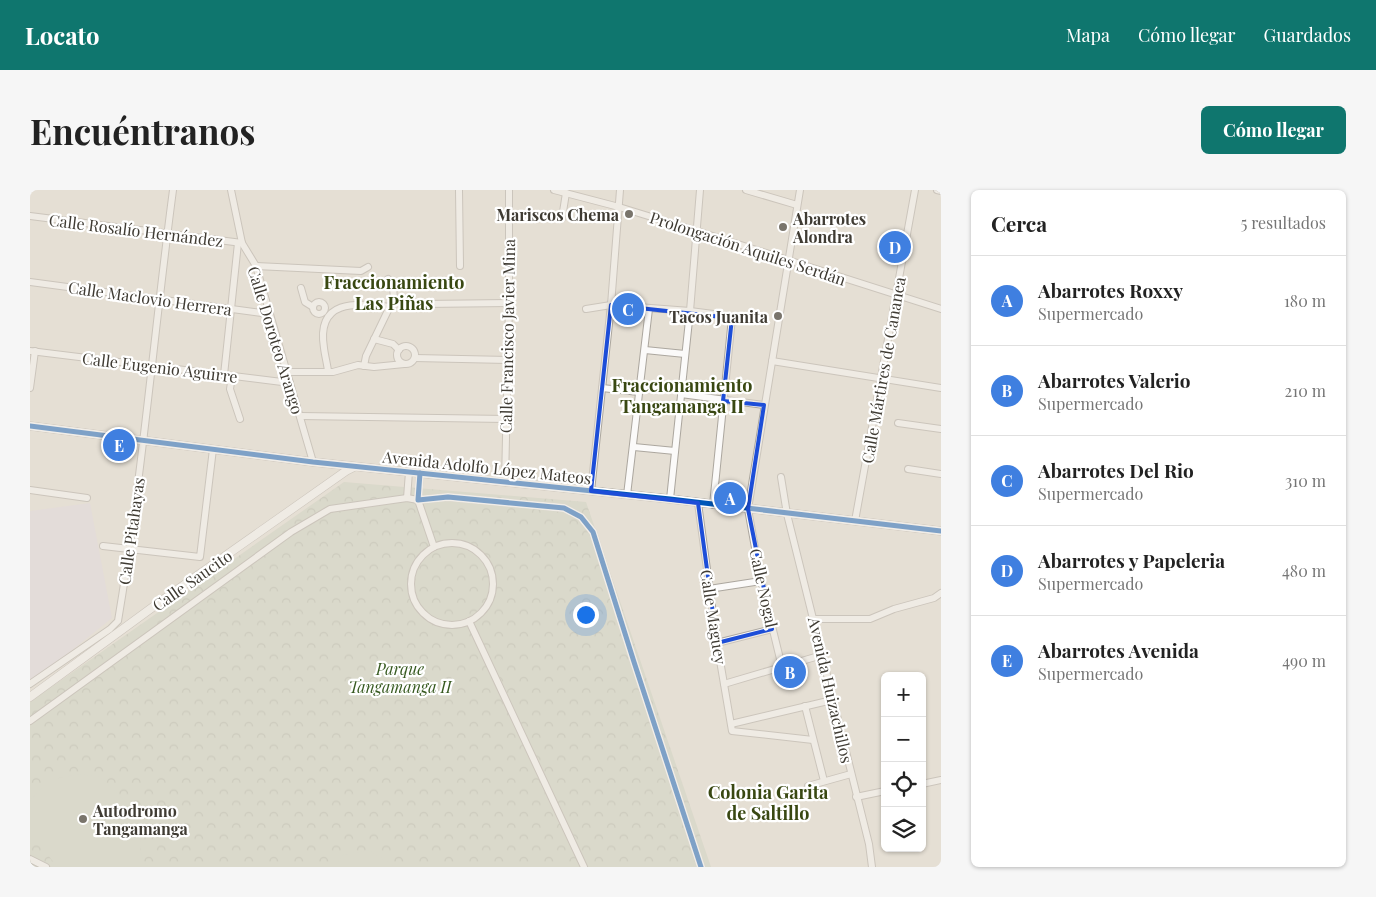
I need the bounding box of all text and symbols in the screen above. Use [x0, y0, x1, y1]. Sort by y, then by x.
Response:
text: Locato [25, 19, 99, 51]
text: Mapa [1066, 23, 1110, 47]
text: Cómo llegar [1138, 23, 1235, 47]
text: Guardados [1263, 23, 1351, 47]
button: Cómo llegar [1201, 106, 1346, 154]
text: Encuéntranos [30, 107, 255, 154]
place label: Mariscos Chema [496, 204, 620, 225]
street label: Prolongación Aquiles Serdán [647, 206, 849, 290]
marker: Mariscos Chema [623, 208, 635, 220]
place label: Abarrotes Alondra [792, 208, 866, 247]
street label: Calle Rosalío Hernández [48, 209, 225, 251]
text: Cerca [991, 209, 1047, 237]
text: 5 resultados [1241, 212, 1326, 233]
marker: Abarrotes Alondra [777, 221, 789, 233]
pin: D [879, 228, 911, 266]
street label: Calle Francisco Javier Mina [495, 239, 519, 433]
street label: Calle Doroteo Arango [244, 264, 309, 417]
district label: Fraccionamiento Las Piñas [324, 270, 464, 315]
street label: Calle Mártires de Cananea [856, 275, 910, 465]
street label: Calle Maclovio Herrera [67, 276, 233, 320]
text: Abarrotes Roxxy [1038, 277, 1183, 303]
pin: C [612, 290, 644, 328]
text: A [1002, 290, 1012, 311]
text: 180 m [1284, 290, 1326, 311]
text: Supermercado [1038, 303, 1143, 324]
place label: Tacos Juanita [669, 306, 769, 327]
marker: Tacos Juanita [772, 310, 784, 322]
street label: Calle Eugenio Aguirre [81, 347, 239, 387]
text: Abarrotes Valerio [1038, 367, 1190, 393]
district label: Fraccionamiento Tangamanga II [612, 373, 752, 418]
text: B [1002, 380, 1012, 401]
text: 210 m [1285, 380, 1326, 401]
text: Supermercado [1038, 393, 1143, 414]
pin: E [103, 426, 135, 464]
street label: Avenida Adolfo López Mateos [381, 445, 592, 488]
text: Abarrotes Del Rio [1038, 457, 1194, 483]
text: C [1001, 470, 1013, 491]
text: 310 m [1285, 470, 1326, 491]
street label: Calle Pitahayas [113, 476, 149, 586]
pin: A [714, 479, 746, 517]
text: Supermercado [1038, 483, 1143, 504]
street label: Calle Saucito [148, 545, 236, 615]
street label: Calle Nogal [745, 546, 783, 630]
text: Abarrotes y Papeleria [1038, 547, 1225, 573]
text: D [1001, 560, 1013, 581]
text: 480 m [1282, 560, 1326, 581]
street label: Calle Maguey [696, 568, 732, 666]
text: Supermercado [1038, 573, 1143, 594]
your location [573, 602, 599, 628]
street label: Avenida Huizachillos [804, 614, 858, 765]
text: Abarrotes Avenida [1038, 637, 1199, 663]
text: E [1002, 650, 1012, 671]
text: 490 m [1282, 650, 1326, 671]
pin: B [774, 653, 806, 691]
park label: Parque Tangamanga II [349, 658, 453, 697]
text: Supermercado [1038, 663, 1143, 684]
map controls [881, 672, 926, 852]
button: + [881, 672, 926, 717]
button: − [881, 717, 926, 762]
button: locate [881, 762, 926, 807]
district label: Colonia Garita de Saltillo [708, 780, 829, 825]
place label: Autodromo Tangamanga [92, 800, 188, 839]
button: layers [881, 807, 926, 852]
marker: Autodromo Tangamanga [77, 813, 89, 825]

